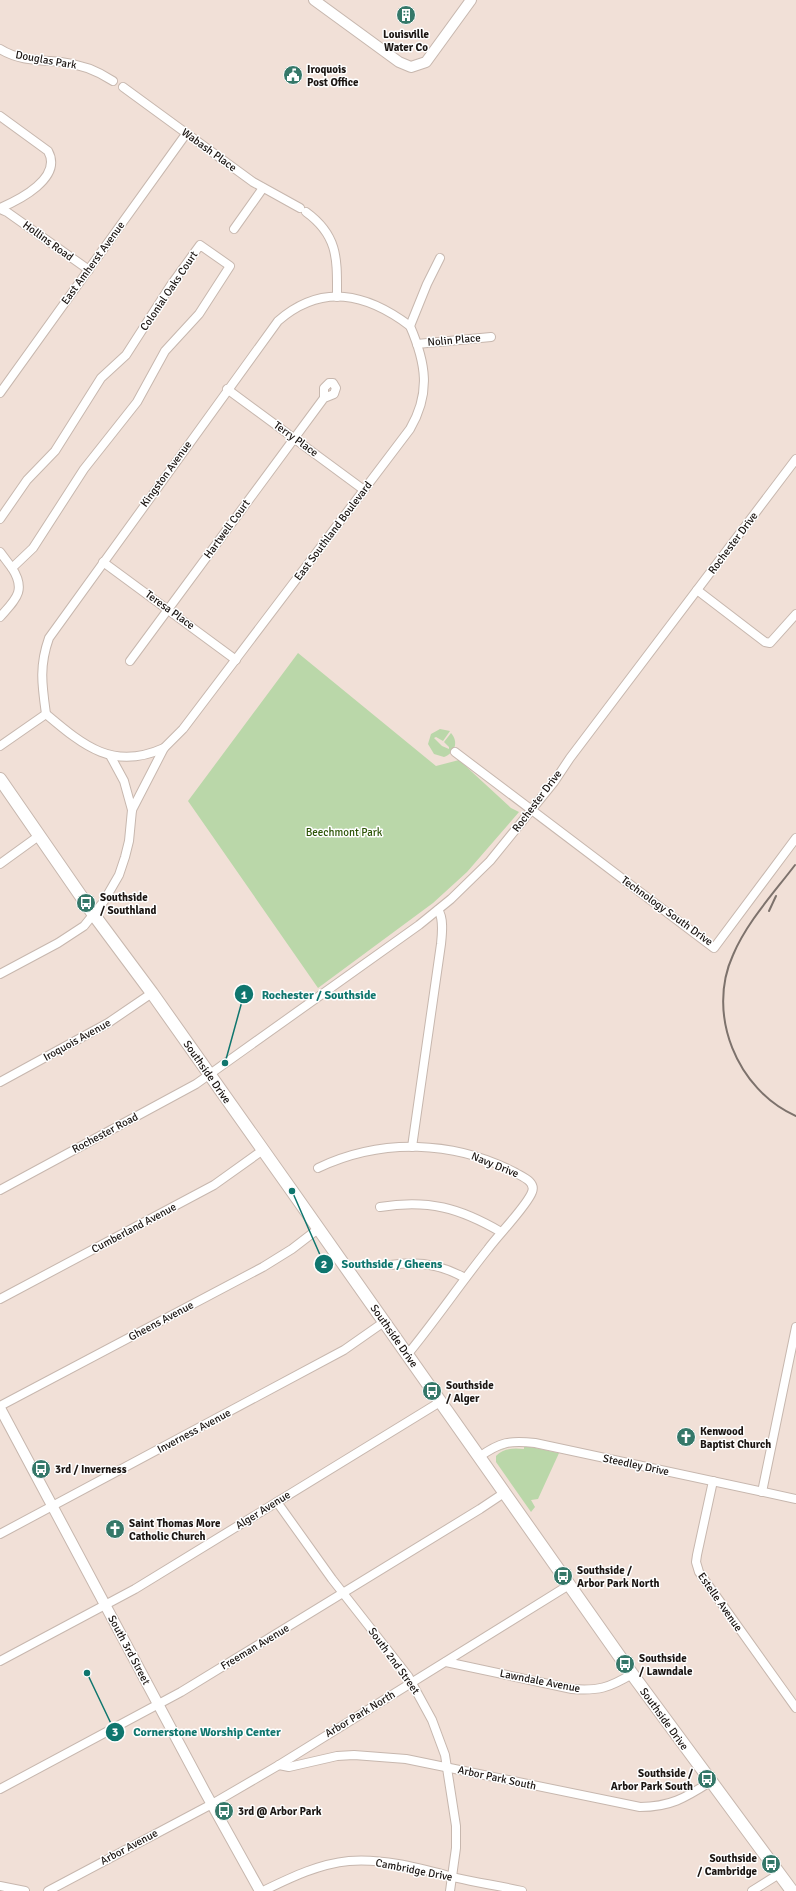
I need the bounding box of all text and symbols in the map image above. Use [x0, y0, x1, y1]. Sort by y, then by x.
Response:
building icon: Louisville Water Co [395, 4, 417, 26]
place label: Louisville Water Co [383, 28, 430, 54]
street label: Douglas Park [14, 48, 78, 72]
place label: Iroquois Post Office [307, 63, 359, 89]
public building icon: Iroquois Post Office [282, 64, 304, 86]
street label: Wabash Place [179, 126, 239, 174]
street label: Hollins Road [20, 218, 76, 264]
street label: East Amherst Avenue [59, 219, 127, 307]
street label: Colonial Oaks Court [138, 249, 201, 333]
street label: Nolin Place [427, 331, 481, 349]
street label: Terry Place [271, 419, 321, 459]
street label: Kingston Avenue [138, 438, 194, 510]
street label: East Southland Boulevard [291, 479, 375, 583]
street label: Hartwell Court [201, 497, 253, 561]
street label: Rochester Drive [706, 510, 760, 576]
street label: Teresa Place [143, 588, 197, 632]
street label: Rochester Drive [510, 768, 564, 834]
park label: Beechmont Park [306, 826, 383, 839]
street label: Technology South Drive [619, 873, 715, 949]
place label: Southside / Southland [100, 891, 157, 917]
bus stop icon: Southside / Southland [75, 892, 97, 914]
callout: Rochester / Southside [234, 982, 385, 1006]
text: 1 [241, 988, 248, 1003]
text: Rochester / Southside [262, 988, 376, 1003]
street label: Iroquois Avenue [41, 1016, 113, 1064]
street label: Southside Drive [180, 1038, 234, 1106]
street label: Rochester Road [70, 1110, 140, 1156]
street label: Navy Drive [469, 1150, 521, 1180]
street label: Cumberland Avenue [89, 1200, 179, 1256]
callout: Southside / Gheens [314, 1252, 451, 1276]
text: 2 [321, 1257, 327, 1272]
text: Southside / Gheens [342, 1257, 443, 1272]
street label: Gheens Avenue [126, 1298, 196, 1344]
street label: Southside Drive [367, 1302, 421, 1370]
place label: Southside / Alger [446, 1379, 494, 1405]
bus stop icon: Southside / Alger [421, 1380, 443, 1402]
street label: Inverness Avenue [155, 1406, 233, 1456]
place label: Kenwood Baptist Church [700, 1425, 771, 1451]
church icon: Kenwood Baptist Church [675, 1426, 697, 1448]
street label: Steedley Drive [602, 1452, 670, 1478]
bus stop icon: 3rd / Inverness [30, 1458, 52, 1480]
place label: 3rd / Inverness [55, 1463, 127, 1476]
street label: Alger Avenue [233, 1488, 293, 1532]
place label: Saint Thomas More Catholic Church [129, 1517, 221, 1543]
church icon: Saint Thomas More Catholic Church [104, 1518, 126, 1540]
place label: Southside / Arbor Park North [577, 1564, 660, 1590]
bus stop icon: Southside / Arbor Park North [552, 1565, 574, 1587]
street label: Estelle Avenue [695, 1570, 745, 1634]
street label: South 3rd Street [105, 1613, 153, 1687]
street label: Freeman Avenue [218, 1621, 292, 1673]
street label: South 2nd Street [366, 1625, 423, 1697]
place label: Southside / Lawndale [639, 1652, 693, 1678]
bus stop icon: Southside / Lawndale [614, 1653, 636, 1675]
street label: Lawndale Avenue [499, 1667, 581, 1695]
street label: Southside Drive [637, 1685, 691, 1753]
street label: Arbor Park North [323, 1688, 397, 1740]
callout: Cornerstone Worship Center [105, 1720, 288, 1744]
text: 3 [112, 1725, 118, 1740]
text: Cornerstone Worship Center [133, 1725, 281, 1740]
street label: Arbor Park South [457, 1763, 537, 1793]
place label: Southside / Arbor Park South [611, 1767, 693, 1793]
bus stop icon: Southside / Arbor Park South [696, 1768, 718, 1790]
bus stop icon: 3rd @ Arbor Park [213, 1800, 235, 1822]
place label: 3rd @ Arbor Park [238, 1805, 322, 1818]
street label: Arbor Avenue [98, 1826, 160, 1868]
place label: Southside / Cambridge [697, 1852, 758, 1878]
bus stop icon: Southside / Cambridge [760, 1853, 782, 1875]
street label: Cambridge Drive [374, 1856, 454, 1884]

